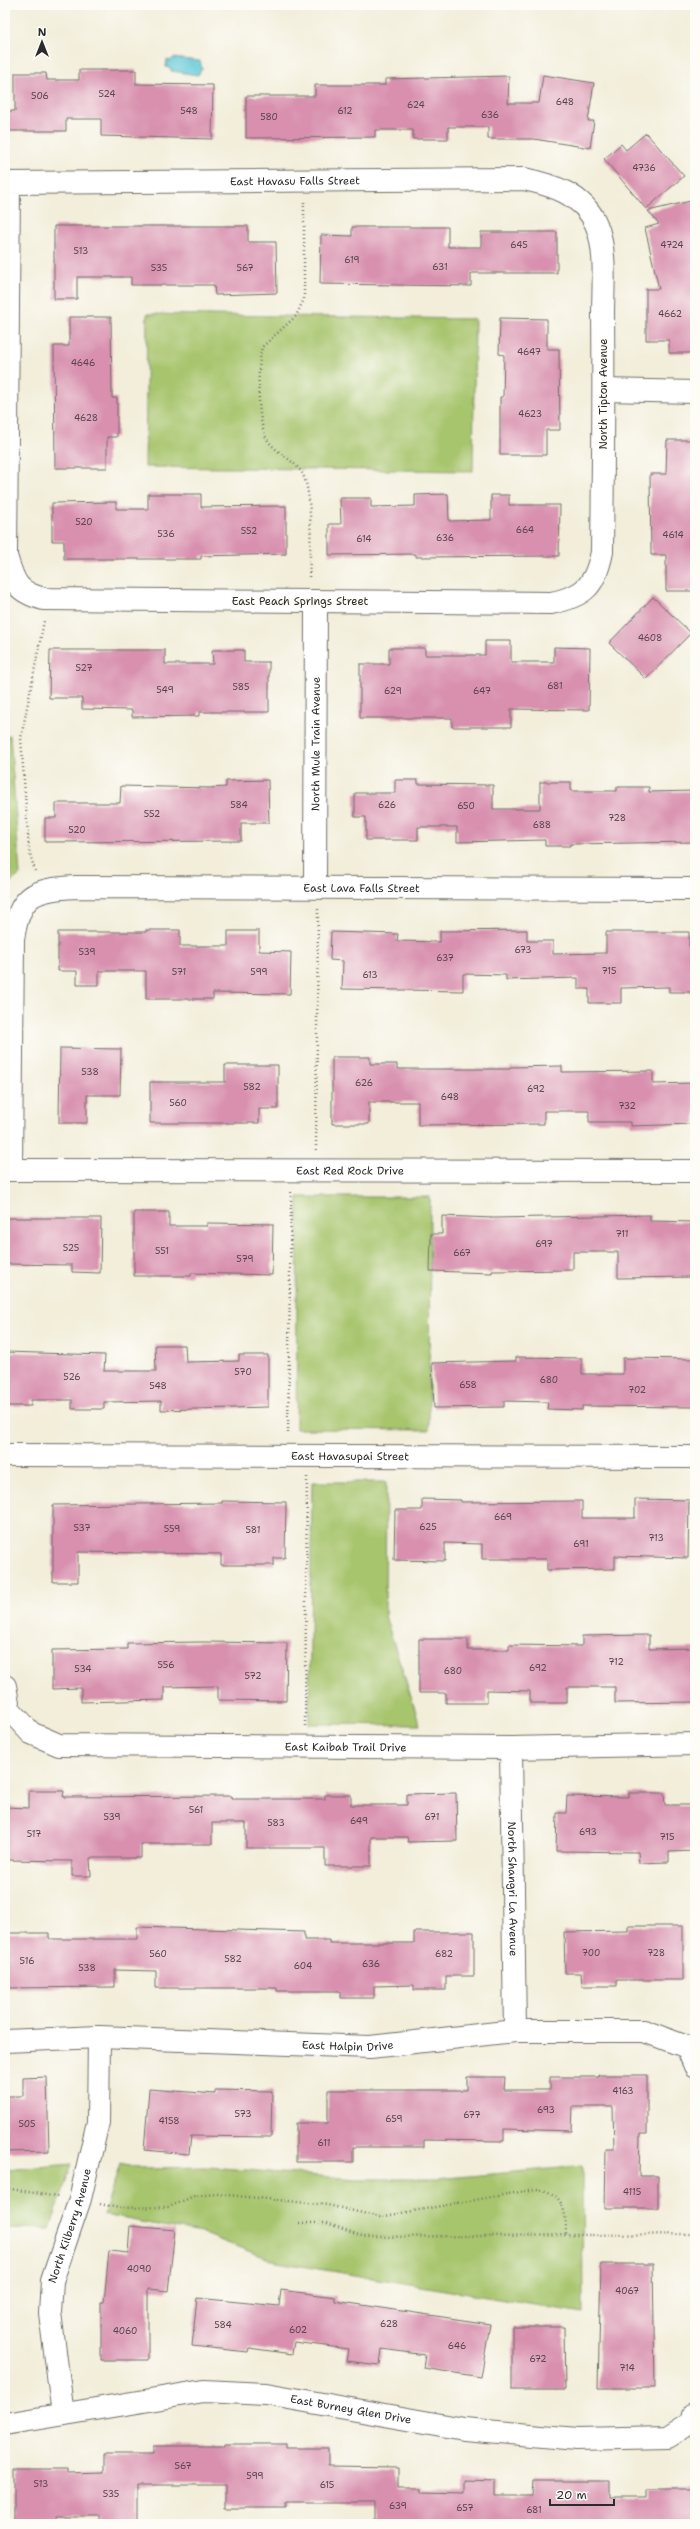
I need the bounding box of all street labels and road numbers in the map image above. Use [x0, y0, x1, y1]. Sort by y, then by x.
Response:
street label: East Havasu Falls Street [230, 173, 360, 189]
street label: North Tipton Avenue [596, 338, 611, 450]
street label: East Peach Springs Street [232, 594, 369, 609]
street label: North Mule Train Avenue [308, 677, 323, 811]
street label: East Lava Falls Street [303, 880, 420, 896]
street label: East Red Rock Drive [296, 1163, 404, 1178]
street label: East Havasupai Street [291, 1448, 409, 1464]
street label: East Kaibab Trail Drive [285, 1739, 407, 1755]
street label: North Shangri La Avenue [505, 1821, 521, 1957]
street label: East Halpin Drive [302, 2037, 394, 2055]
street label: North Kilberry Avenue [44, 2167, 94, 2285]
street label: East Burney Glen Drive [289, 2391, 413, 2427]

